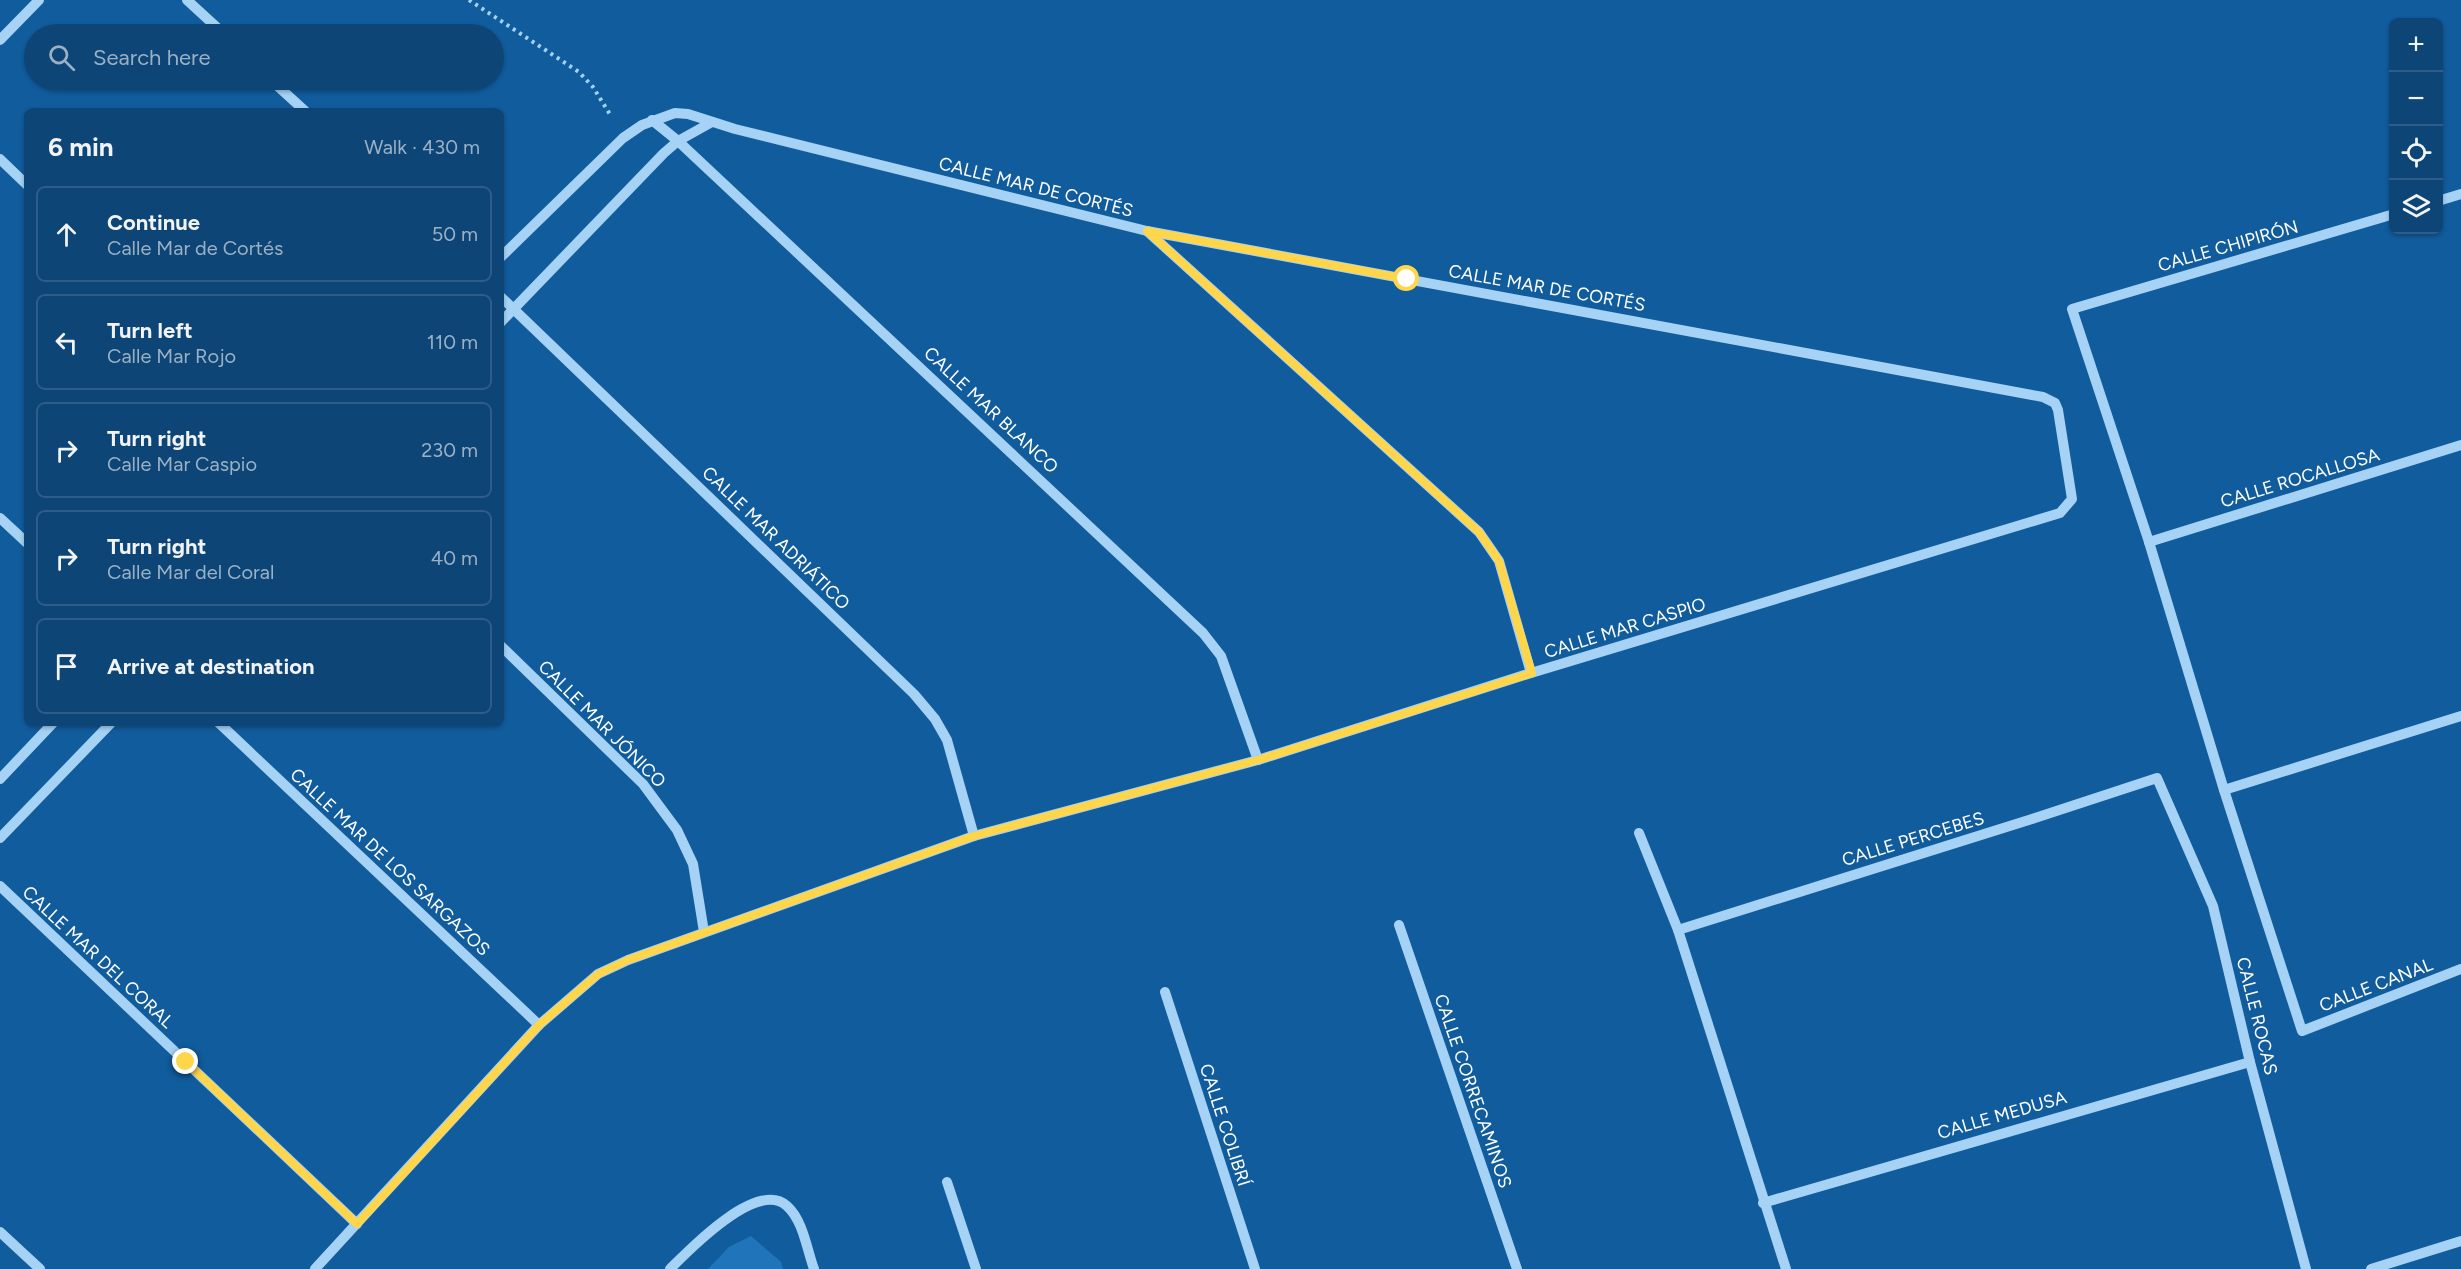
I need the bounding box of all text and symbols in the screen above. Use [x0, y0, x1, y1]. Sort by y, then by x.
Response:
map controls [2389, 18, 2443, 234]
button: + [2389, 18, 2443, 72]
search box [24, 24, 504, 90]
icon: search [45, 41, 78, 74]
text: Search here [93, 44, 211, 71]
button: − [2389, 72, 2443, 126]
button: locate [2389, 126, 2443, 180]
text: 6 min [48, 131, 114, 163]
text: Walk · 430 m [364, 135, 480, 159]
street label: CALLE MAR DE CORTÉS [937, 152, 1135, 222]
button: layers [2389, 180, 2443, 234]
text: Continue [107, 209, 200, 236]
street label: CALLE CHIPIRÓN [2155, 215, 2301, 277]
icon: ahead [50, 218, 83, 251]
text: 50 m [432, 222, 478, 246]
text: Calle Mar de Cortés [107, 236, 283, 260]
street label: CALLE MAR DE CORTÉS [1447, 260, 1647, 316]
route start [1393, 265, 1419, 291]
text: Turn left [107, 317, 193, 344]
icon: left [50, 326, 83, 359]
text: 110 m [427, 330, 478, 354]
street label: CALLE MAR BLANCO [919, 342, 1063, 478]
text: Calle Mar Rojo [107, 344, 236, 368]
text: Turn right [107, 425, 206, 452]
icon: right [50, 434, 83, 467]
text: 230 m [421, 438, 478, 462]
street label: CALLE ROCALLOSA [2218, 443, 2382, 513]
text: Calle Mar Caspio [107, 452, 257, 476]
street label: CALLE MAR ADRIÁTICO [698, 462, 854, 614]
text: Turn right [107, 533, 206, 560]
icon: right [50, 542, 83, 575]
text: 40 m [431, 546, 478, 570]
text: Calle Mar del Coral [107, 560, 274, 584]
street label: CALLE MAR CASPIO [1542, 593, 1708, 663]
icon: arrive [50, 650, 83, 683]
text: Arrive at destination [107, 653, 315, 680]
street label: CALLE MAR JÓNICO [534, 656, 670, 792]
street label: CALLE MAR DE LOS SARGAZOS [286, 764, 494, 960]
street label: CALLE PERCEBES [1839, 807, 1987, 871]
street label: CALLE MAR DEL CORAL [18, 881, 179, 1033]
street label: CALLE CANAL [2316, 953, 2436, 1017]
street label: CALLE ROCAS [2232, 955, 2282, 1077]
street label: CALLE CORRECAMINOS [1429, 991, 1517, 1191]
route end [172, 1048, 198, 1074]
street label: CALLE COLIBRÍ [1195, 1061, 1255, 1190]
street label: CALLE MEDUSA [1935, 1086, 2069, 1144]

